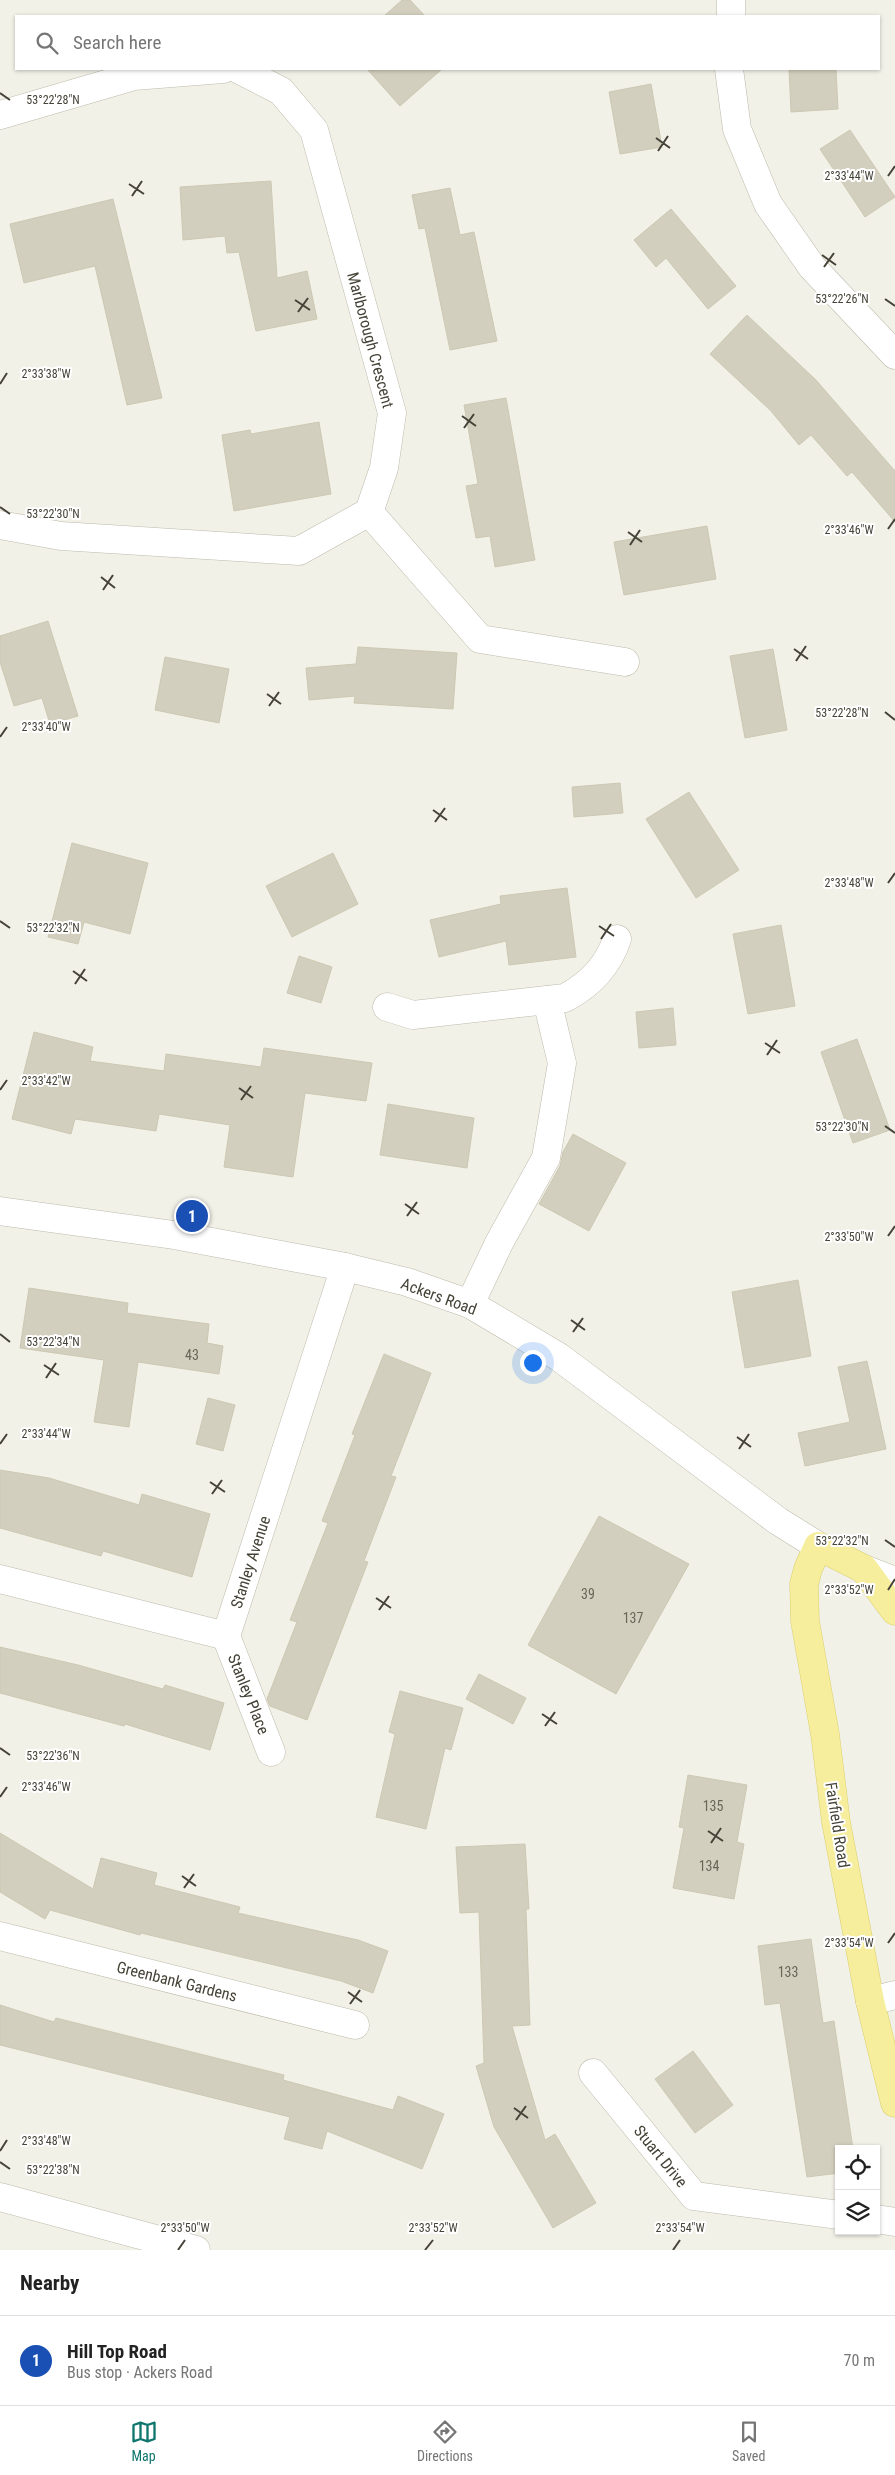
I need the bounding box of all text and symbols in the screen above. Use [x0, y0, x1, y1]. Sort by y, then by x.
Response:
search box [15, 15, 880, 70]
icon: search [33, 29, 61, 57]
text: Search here [73, 31, 161, 54]
text: 53°22'28"N [26, 93, 80, 107]
text: 2°33'44"W [824, 169, 874, 183]
street label: Marlborough Crescent [343, 270, 398, 410]
text: 53°22'26"N [815, 292, 869, 306]
text: 2°33'38"W [21, 367, 71, 381]
text: 53°22'30"N [26, 507, 80, 521]
text: 2°33'46"W [824, 523, 874, 537]
text: 53°22'28"N [815, 706, 869, 720]
text: 2°33'40"W [21, 720, 71, 734]
text: 2°33'48"W [824, 876, 874, 890]
text: 53°22'32"N [26, 921, 80, 935]
text: 2°33'42"W [21, 1074, 71, 1088]
text: 53°22'30"N [815, 1120, 869, 1134]
pin: 1 [176, 1197, 208, 1235]
text: 2°33'50"W [824, 1230, 874, 1244]
street label: Ackers Road [398, 1274, 479, 1319]
text: 53°22'34"N [26, 1335, 80, 1349]
house number: 43 [185, 1347, 199, 1363]
your location [520, 1350, 546, 1376]
text: 2°33'44"W [21, 1427, 71, 1441]
street label: Stanley Avenue [227, 1514, 274, 1611]
text: 53°22'32"N [815, 1534, 869, 1548]
text: 2°33'52"W [824, 1583, 874, 1597]
house number: 39 [581, 1586, 595, 1602]
house number: 137 [623, 1610, 643, 1626]
street label: Stanley Place [224, 1651, 273, 1737]
text: 53°22'36"N [26, 1749, 80, 1763]
text: 2°33'46"W [21, 1780, 71, 1794]
street label: Fairfield Road [821, 1781, 854, 1869]
house number: 135 [703, 1798, 723, 1814]
house number: 134 [699, 1858, 719, 1874]
text: 2°33'54"W [824, 1936, 874, 1950]
street label: Greenbank Gardens [115, 1957, 239, 2006]
house number: 133 [778, 1964, 798, 1980]
street label: Stuart Drive [630, 2122, 691, 2191]
text: 2°33'48"W [21, 2134, 71, 2148]
map controls [835, 2145, 880, 2235]
button: locate [835, 2145, 880, 2190]
text: 53°22'38"N [26, 2163, 80, 2177]
button: layers [835, 2190, 880, 2235]
text: 2°33'50"W [160, 2221, 210, 2235]
text: 2°33'52"W [408, 2221, 458, 2235]
text: 2°33'54"W [655, 2221, 705, 2235]
text: Nearby [20, 2271, 79, 2295]
text: Hill Top Road [67, 2340, 167, 2363]
text: 1 [32, 2351, 40, 2370]
text: 70 m [843, 2351, 875, 2370]
text: Bus stop · Ackers Road [67, 2363, 213, 2382]
tab: Map [130, 2418, 158, 2464]
tab: Directions [417, 2418, 473, 2464]
tab: Saved [732, 2418, 765, 2464]

